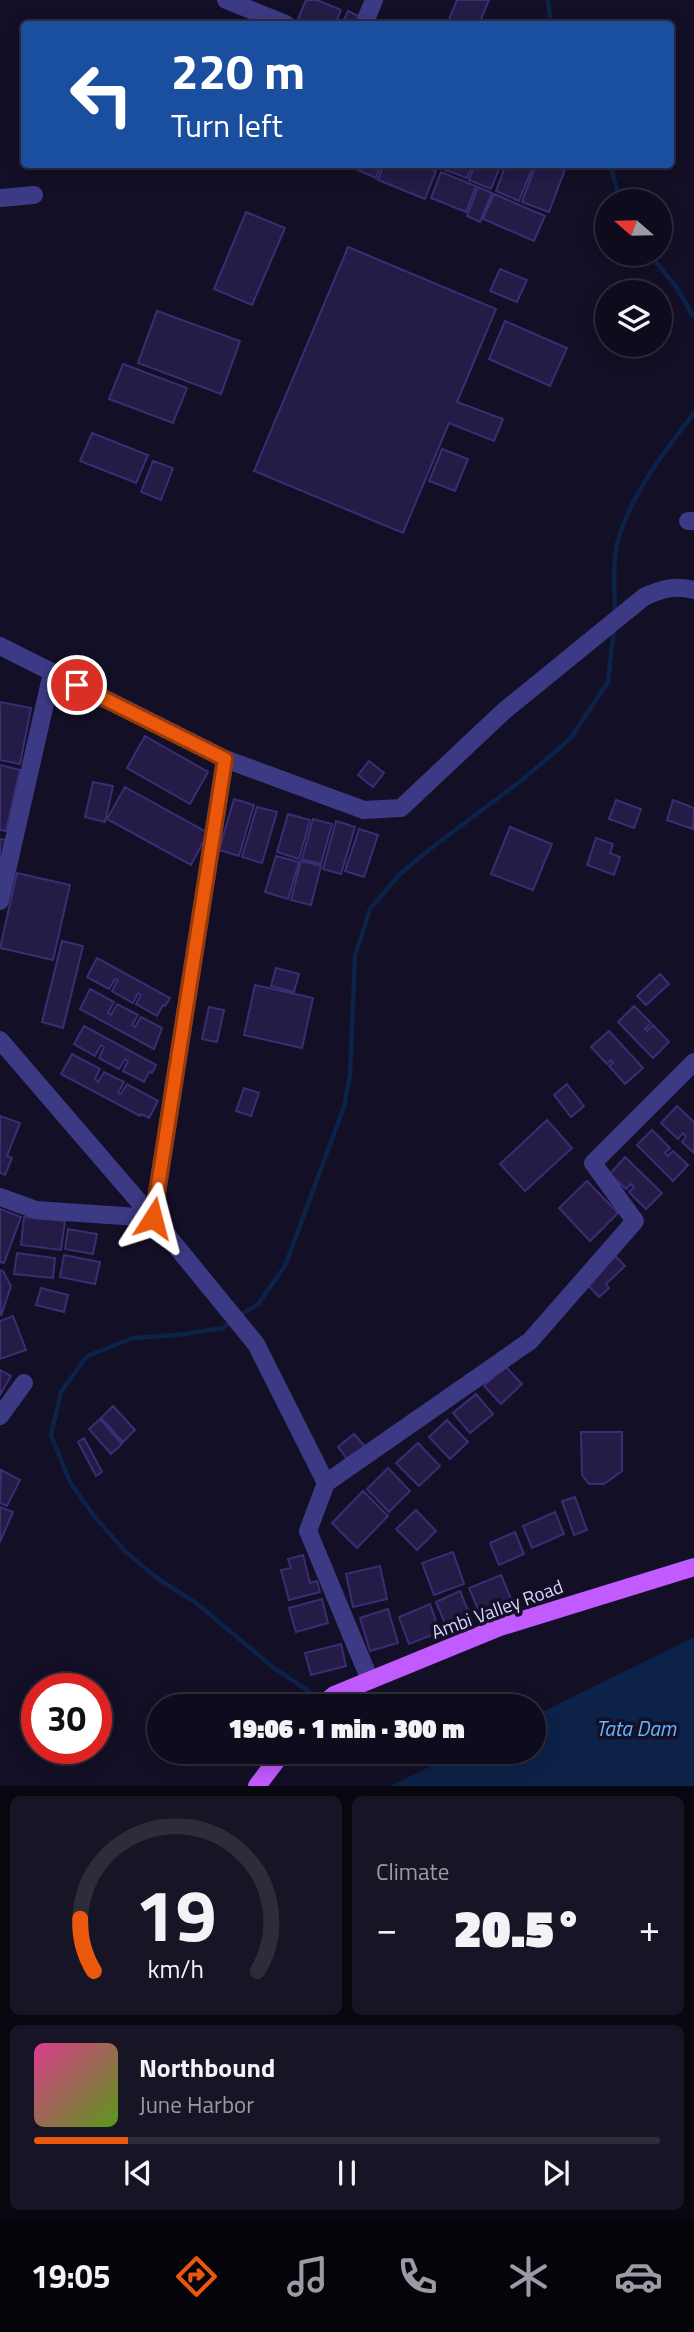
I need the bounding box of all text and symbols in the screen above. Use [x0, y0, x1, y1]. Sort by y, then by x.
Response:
text: 220 m [171, 33, 305, 108]
icon: left [56, 49, 147, 140]
text: Turn left [171, 101, 283, 149]
north arrow [595, 189, 672, 266]
map controls [595, 189, 672, 357]
button: layers [595, 280, 672, 357]
pin [47, 655, 107, 715]
icon: arrive [58, 666, 96, 704]
position arrow [116, 1181, 190, 1255]
street label: Ambi Valley Road [427, 1571, 567, 1646]
speed limit sign: 30 [21, 1673, 112, 1764]
text: 19:06 · 1 min · 300 m [228, 1709, 465, 1748]
water label: Tata Dam [596, 1712, 677, 1744]
text: Climate [376, 1854, 449, 1889]
text: 19 [135, 1860, 217, 1970]
text: 20.5° [453, 1888, 583, 1967]
text: − [376, 1899, 397, 1957]
text: + [639, 1899, 660, 1957]
text: km/h [148, 1950, 204, 1988]
text: Northbound [139, 2048, 275, 2087]
text: June Harbor [139, 2087, 254, 2122]
icon: previous [119, 2154, 157, 2192]
icon: pause [328, 2154, 366, 2192]
icon: next [537, 2154, 575, 2192]
text: 19:05 [31, 2252, 111, 2300]
icon: directions [172, 2252, 221, 2301]
icon: music [283, 2252, 332, 2301]
icon: phone [393, 2252, 442, 2301]
icon: climate [504, 2252, 553, 2301]
icon: car [614, 2252, 663, 2301]

